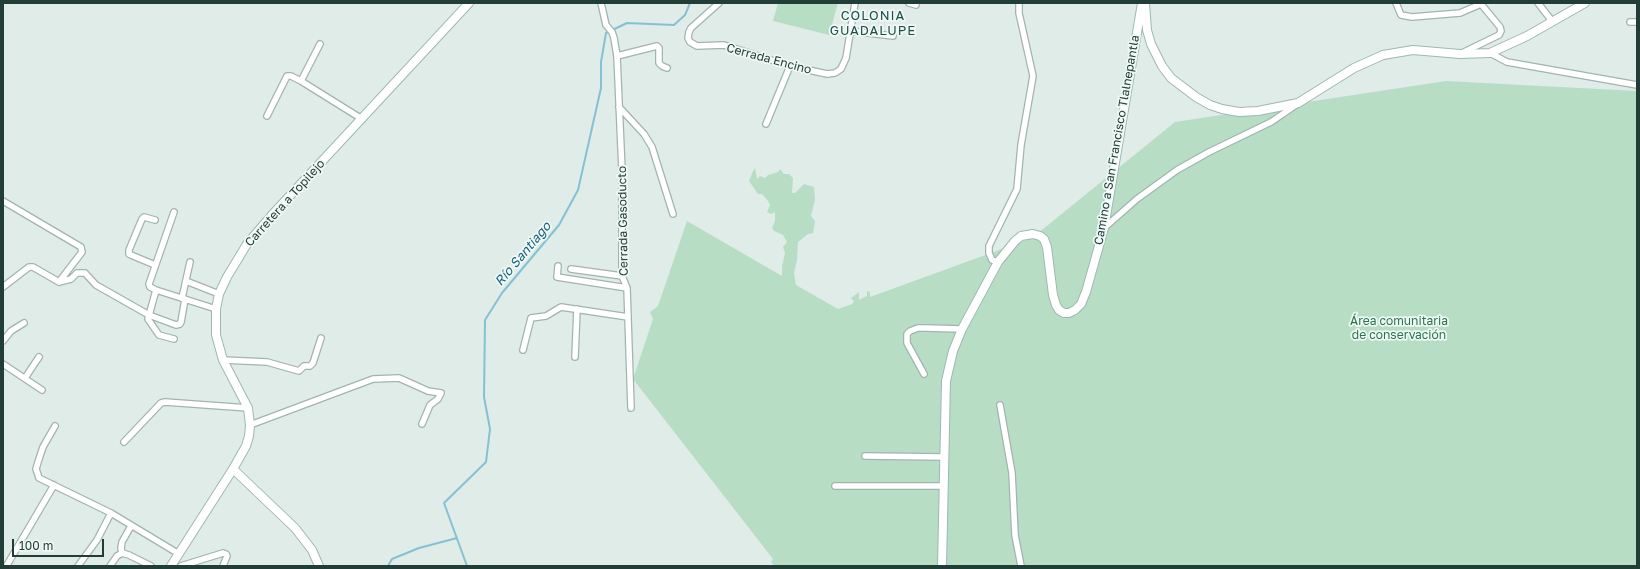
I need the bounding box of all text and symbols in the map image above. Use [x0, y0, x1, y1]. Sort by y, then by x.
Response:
district label: COLONIA GUADALUPE [830, 8, 916, 39]
street label: Camino a San Francisco Tlalnepantla [1091, 34, 1143, 246]
street label: Cerrada Encino [725, 41, 813, 77]
street label: Carretera a Topilejo [242, 156, 328, 250]
street label: Cerrada Gasoducto [615, 166, 631, 276]
water label: Río Santiago [492, 219, 554, 289]
park label: Área comunitaria de conservación [1350, 314, 1448, 342]
scale bar [14, 531, 106, 557]
text: 100 m [19, 538, 53, 553]

